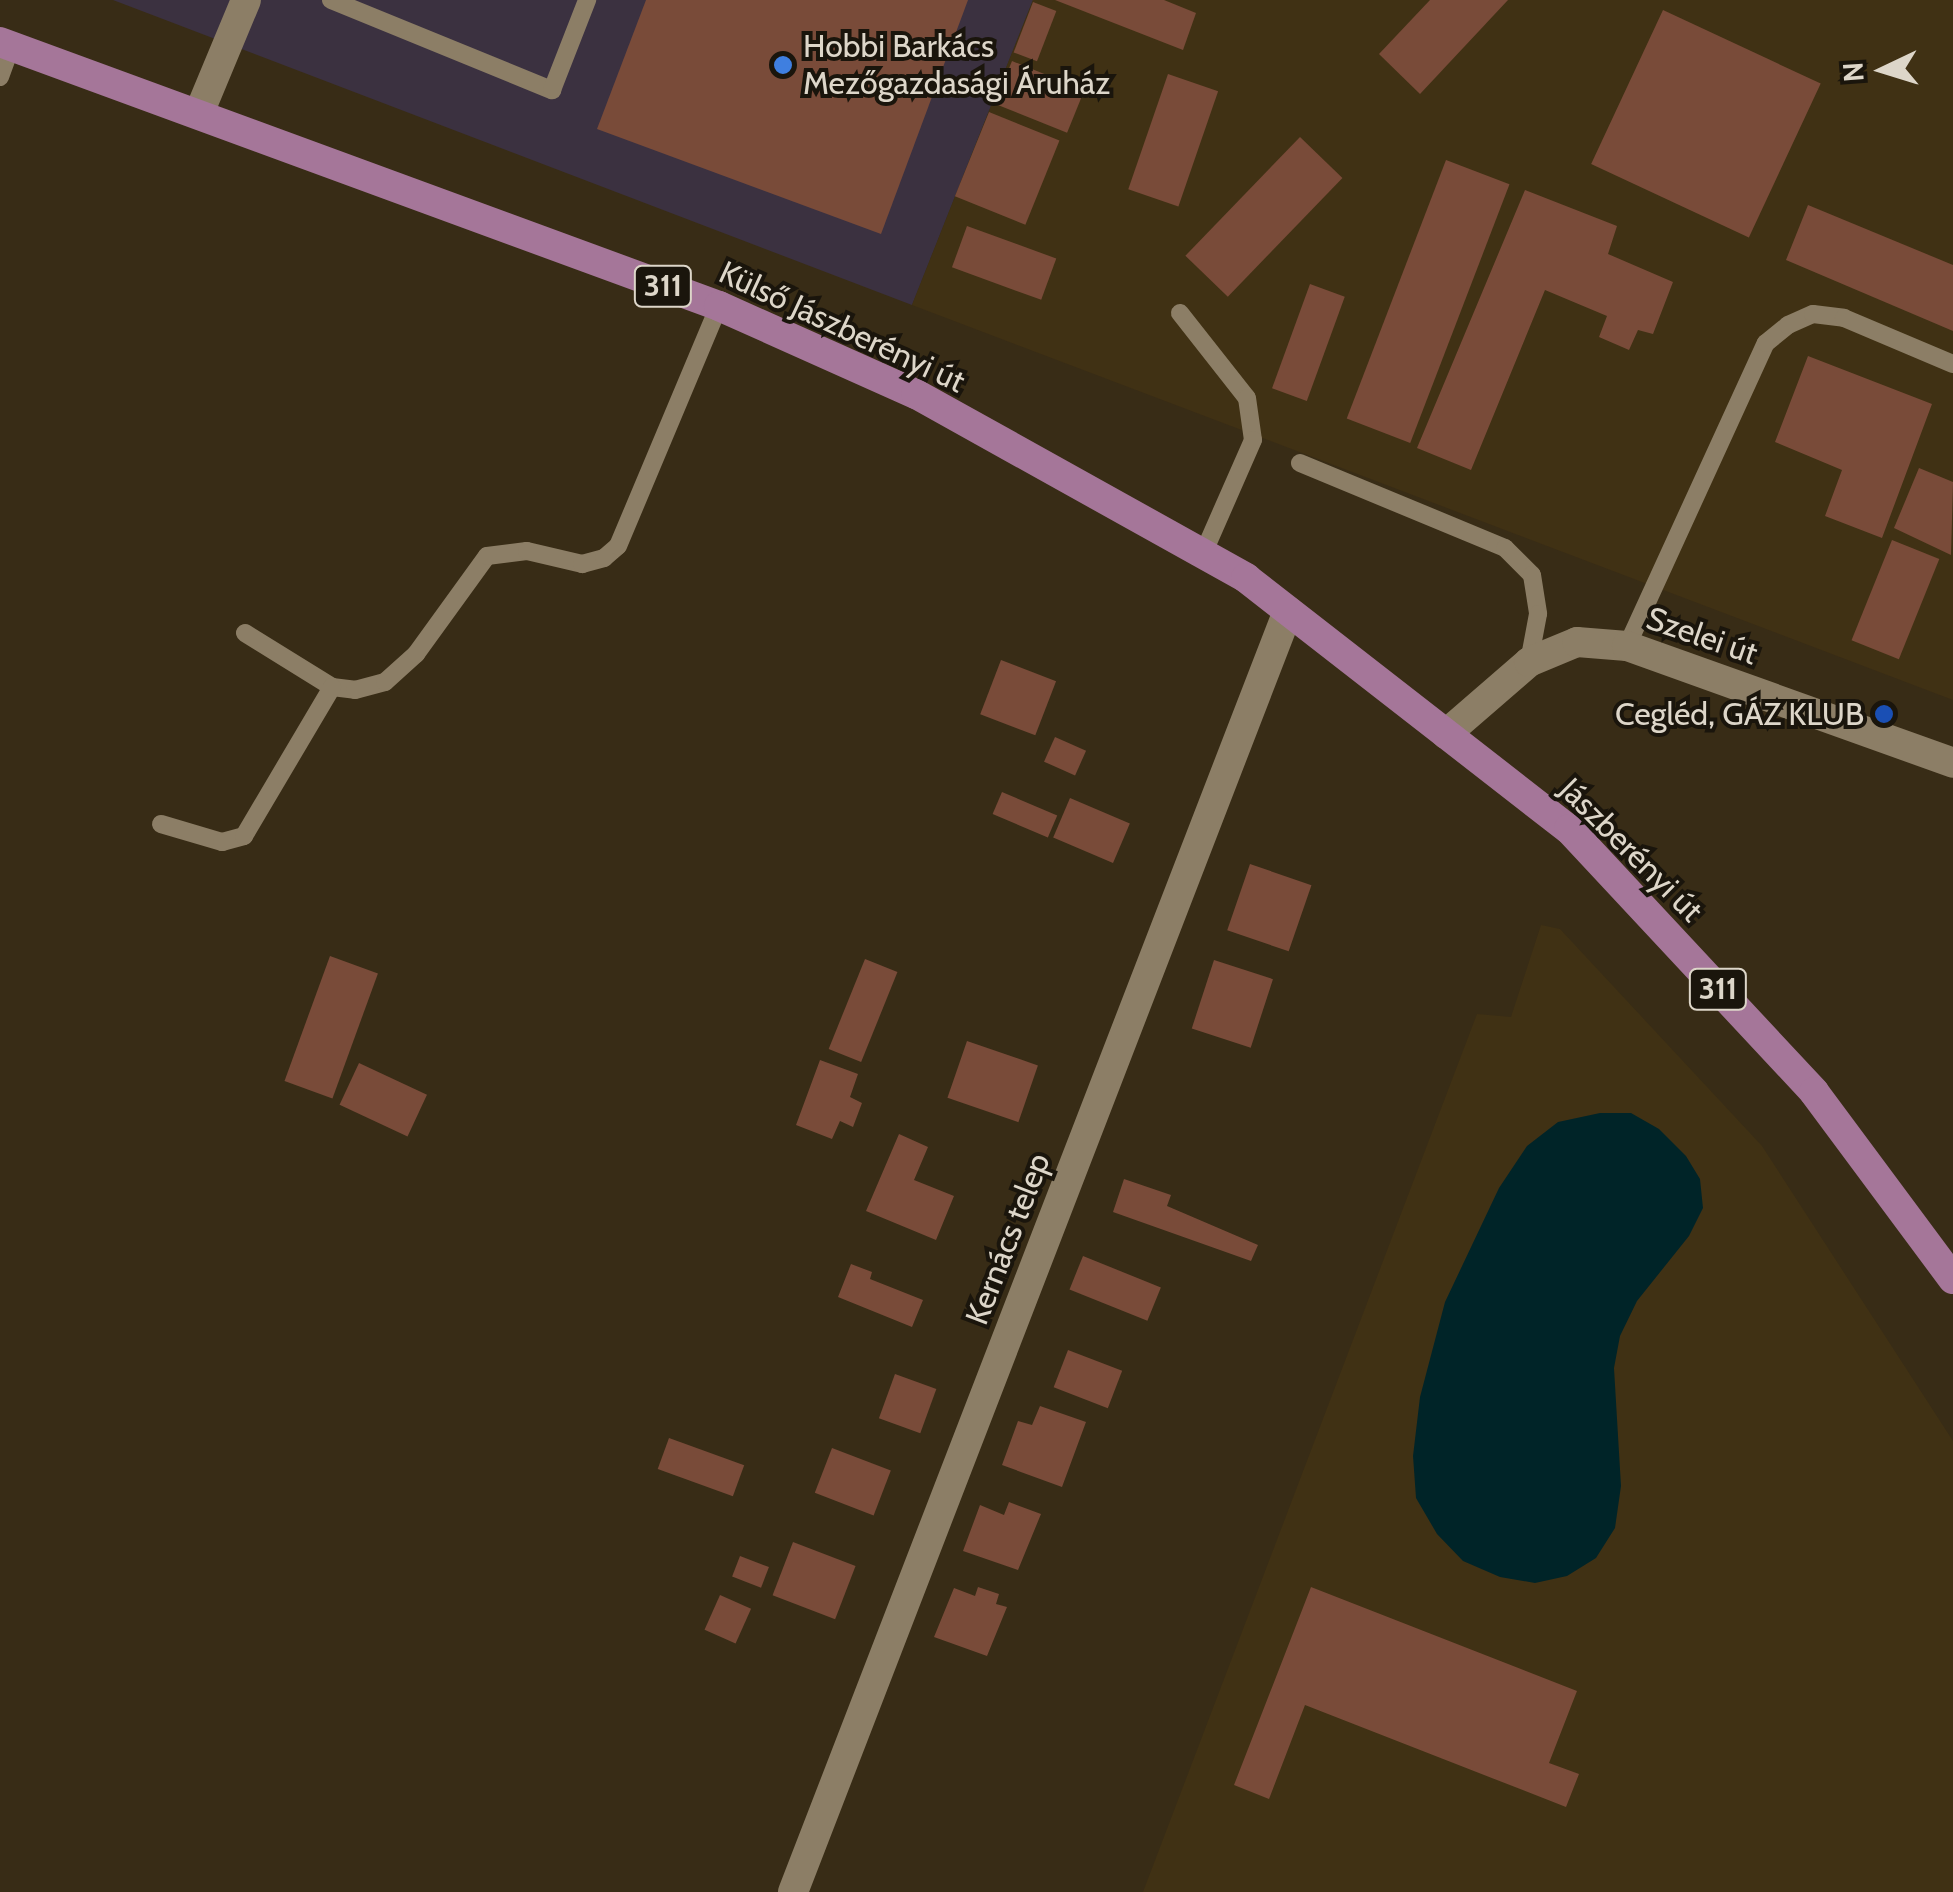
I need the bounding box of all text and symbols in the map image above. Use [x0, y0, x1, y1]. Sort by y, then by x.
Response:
north arrow [1833, 20, 1933, 120]
place label: Hobbi Barkács Mezőgazdasági Áruház [803, 28, 1110, 103]
marker: Hobbi Barkács Mezőgazdasági Áruház [772, 54, 794, 76]
text: N [1835, 61, 1871, 83]
street label: Külső Jászberényi út [713, 253, 971, 401]
road number: 311 [633, 261, 693, 311]
street label: Szelei út [1642, 599, 1762, 673]
place label: Cegléd, GÁZ KLUB [1615, 695, 1864, 733]
marker: Cegléd, GÁZ KLUB [1873, 703, 1895, 725]
street label: Jászberényi út [1551, 770, 1711, 930]
road number: 311 [1688, 964, 1748, 1014]
street label: Kernács telep [958, 1148, 1058, 1330]

